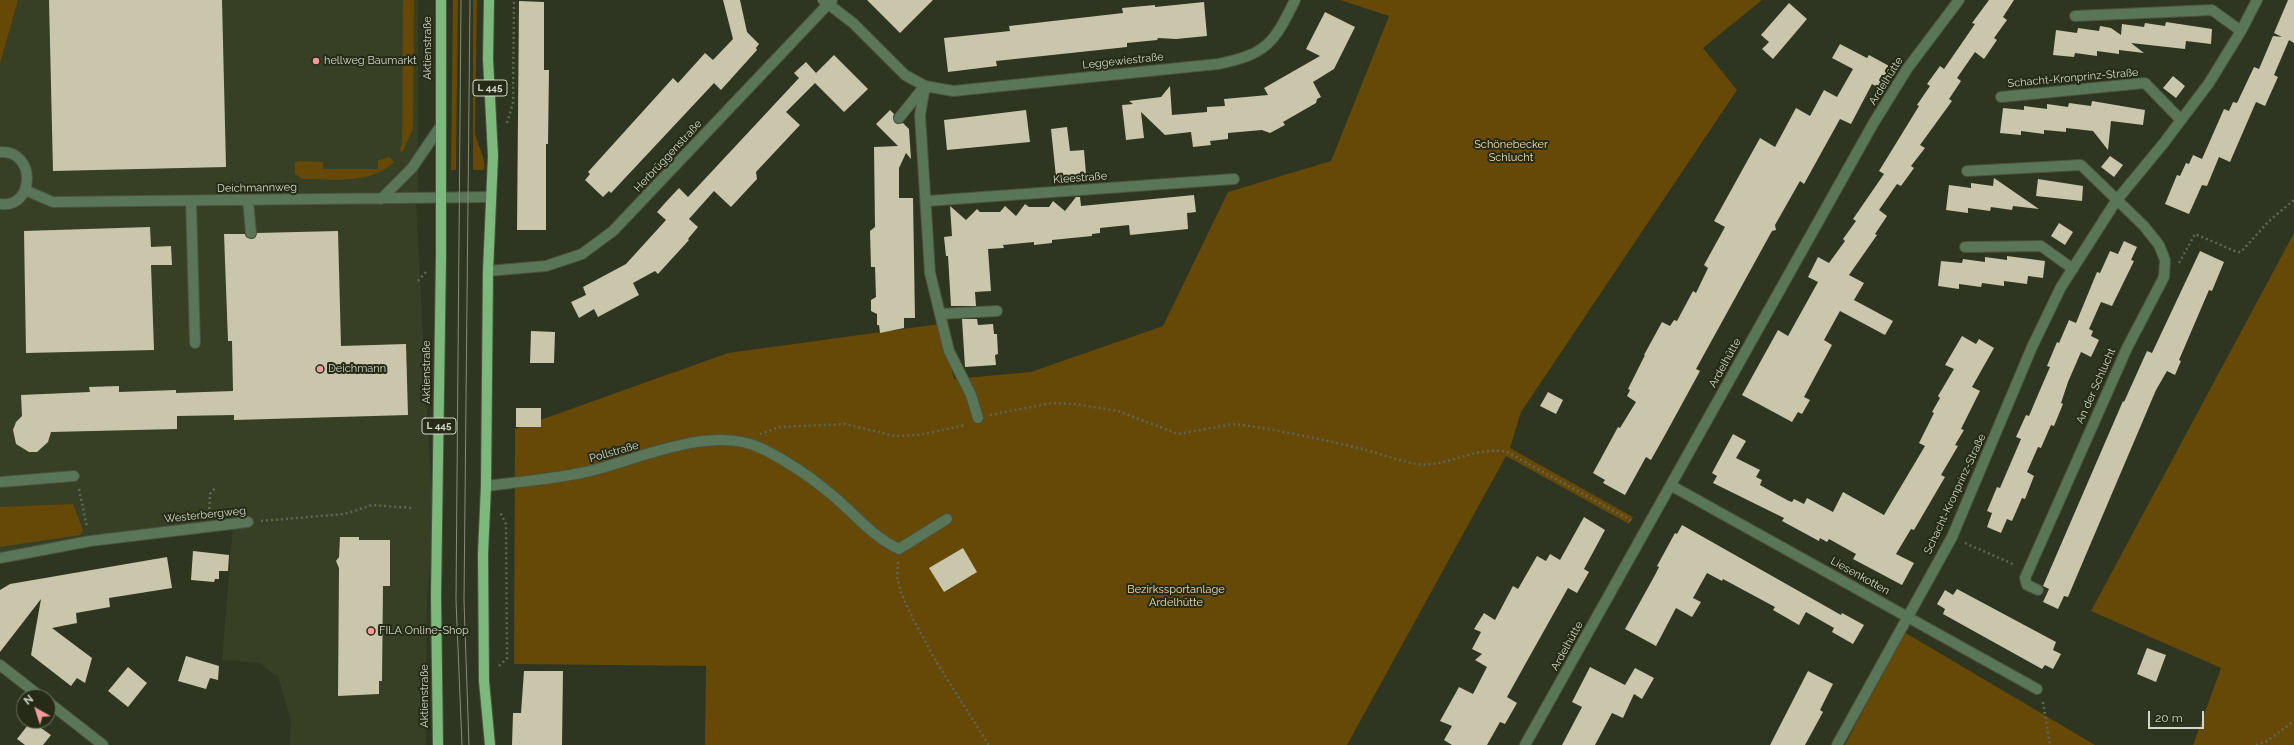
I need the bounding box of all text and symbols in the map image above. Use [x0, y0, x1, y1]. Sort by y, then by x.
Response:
street label: Aktienstraße [421, 16, 435, 80]
street label: Leggewiestraße [1082, 50, 1164, 72]
place label: hellweg Baumarkt [324, 54, 417, 68]
street label: Ardelhütte [1866, 55, 1906, 107]
marker: hellweg Baumarkt [311, 56, 321, 66]
street label: Schacht-Kronprinz-Straße [2007, 66, 2139, 90]
road number: L 445 [473, 80, 507, 96]
street label: Herbrüggenstraße [631, 117, 705, 195]
park label: Schönebecker Schlucht [1474, 138, 1548, 164]
street label: Kleestraße [1052, 170, 1108, 186]
street label: Deichmannweg [217, 181, 297, 195]
street label: Ardelhütte [1706, 336, 1744, 390]
street label: Aktienstraße [420, 340, 434, 404]
street label: An der Schlucht [2073, 346, 2119, 426]
place label: Deichmann [328, 362, 386, 376]
marker: Deichmann [315, 364, 325, 374]
road number: L 445 [422, 418, 456, 434]
street label: Schacht-Kronprinz-Straße [1921, 432, 1989, 556]
street label: Pollstraße [588, 439, 640, 465]
street label: Westerbergweg [163, 504, 247, 526]
street label: Liesenkotten [1828, 554, 1892, 598]
park label: Bezirkssportanlage Ardelhütte [1127, 583, 1225, 609]
street label: Ardelhütte [1548, 619, 1586, 673]
place label: FILA Online-Shop [379, 624, 469, 638]
marker: FILA Online-Shop [366, 626, 376, 636]
street label: Aktienstraße [418, 664, 432, 728]
north arrow [16, 689, 56, 729]
text: N [21, 692, 36, 708]
scale bar [2150, 703, 2206, 729]
text: 20 m [2155, 711, 2183, 725]

